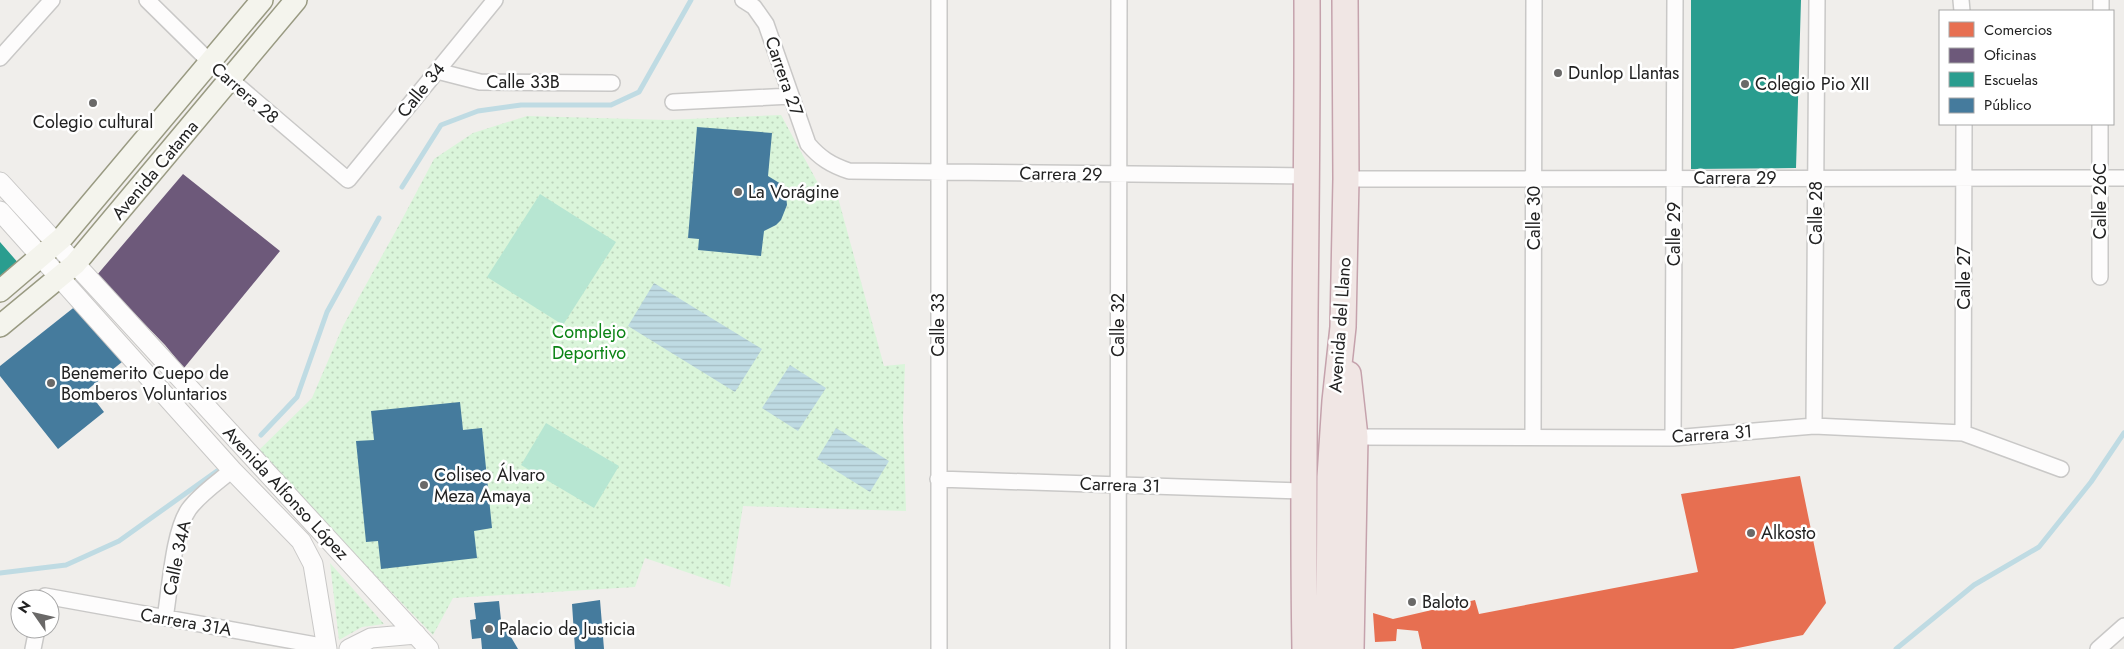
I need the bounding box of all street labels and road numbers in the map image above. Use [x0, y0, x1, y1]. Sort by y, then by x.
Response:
street label: Carrera 27 [758, 33, 810, 120]
street label: Carrera 28 [205, 56, 285, 130]
street label: Calle 34 [391, 57, 451, 123]
street label: Calle 33B [486, 69, 560, 95]
street label: Avenida Catama [106, 115, 204, 225]
street label: Carrera 29 [1019, 160, 1103, 188]
street label: Calle 26C [2087, 163, 2113, 239]
street label: Carrera 29 [1693, 165, 1777, 191]
street label: Calle 28 [1803, 181, 1829, 245]
street label: Calle 30 [1521, 186, 1547, 250]
street label: Calle 29 [1661, 202, 1687, 266]
street label: Calle 27 [1951, 246, 1977, 310]
street label: Avenida del Llano [1322, 256, 1358, 394]
street label: Calle 33 [925, 293, 951, 357]
street label: Calle 32 [1105, 293, 1131, 357]
street label: Carrera 31 [1671, 418, 1753, 450]
street label: Avenida Alfonso López [217, 420, 356, 566]
street label: Carrera 31 [1079, 471, 1161, 499]
street label: Calle 34A [156, 518, 198, 598]
street label: Carrera 31A [138, 601, 234, 643]

